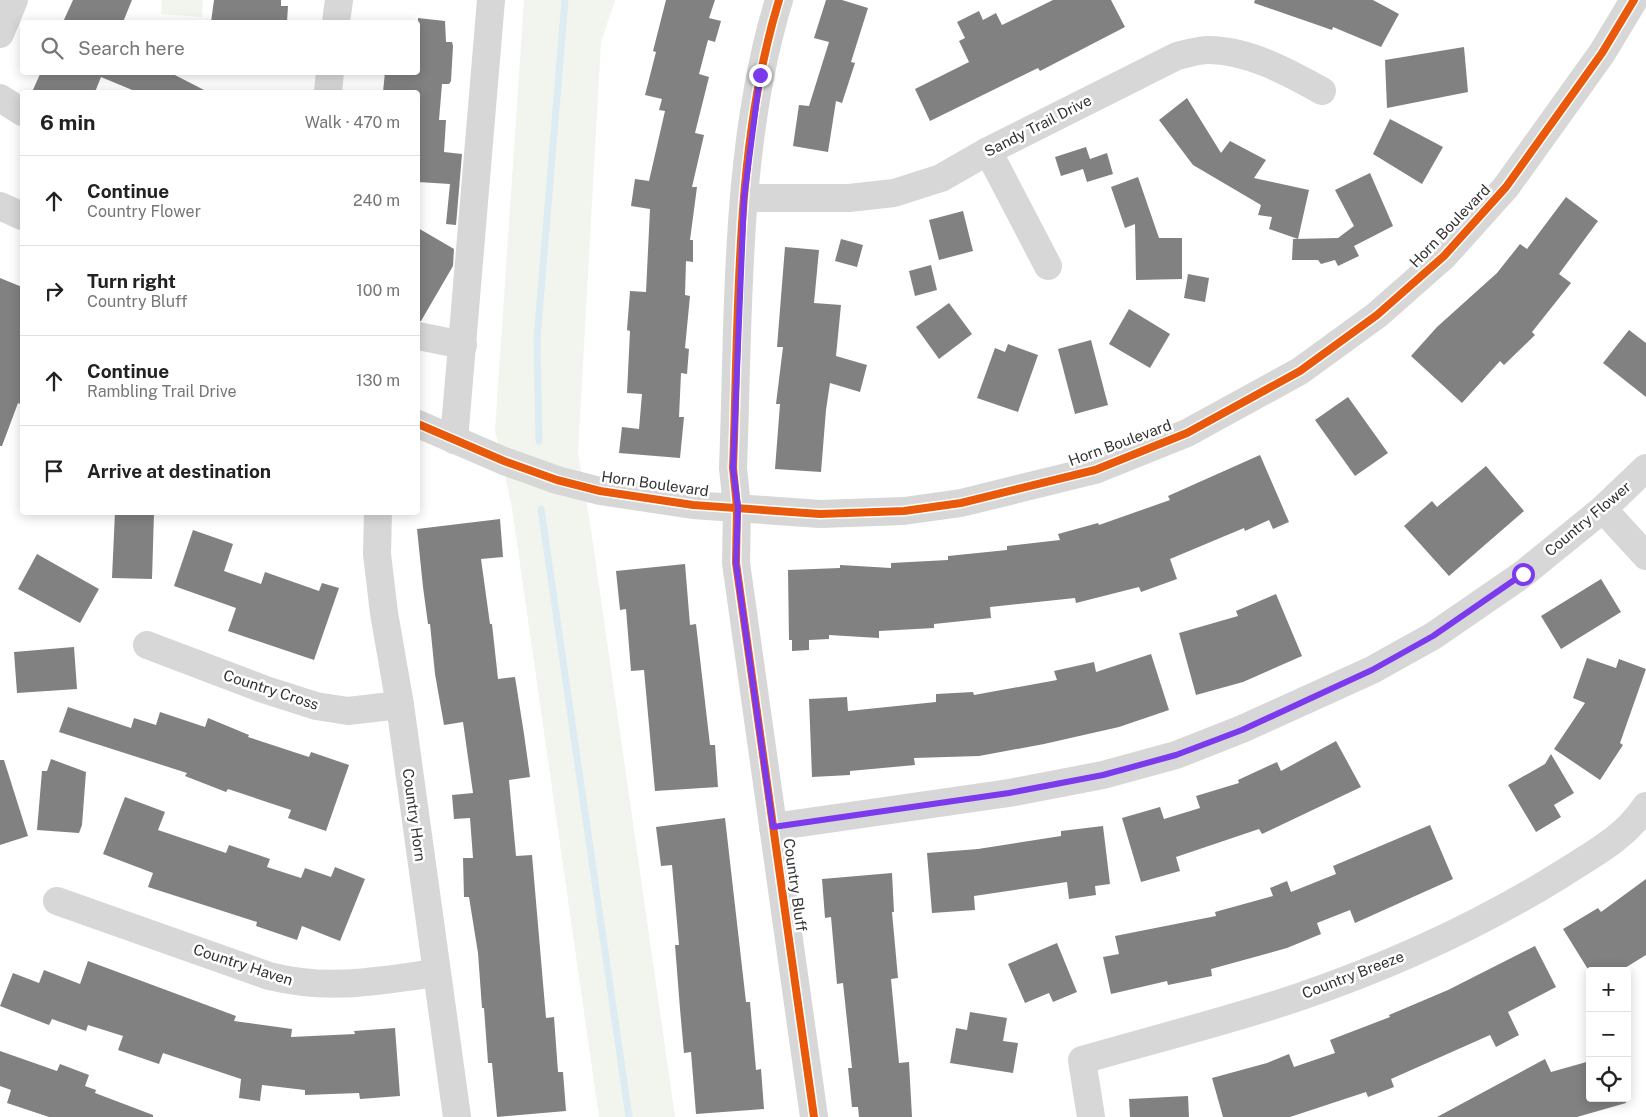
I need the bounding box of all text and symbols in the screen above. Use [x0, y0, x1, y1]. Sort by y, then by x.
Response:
search box [20, 20, 420, 75]
icon: search [38, 34, 66, 62]
text: Search here [78, 37, 185, 59]
route end [749, 64, 772, 87]
street label: Sandy Trail Drive [981, 91, 1094, 160]
text: 6 min [40, 110, 96, 135]
text: Walk · 470 m [305, 113, 400, 132]
text: Continue [87, 180, 169, 202]
street label: Horn Boulevard [1406, 181, 1493, 271]
icon: ahead [40, 187, 68, 215]
text: 240 m [353, 191, 400, 210]
text: Country Flower [87, 202, 201, 221]
text: Turn right [87, 270, 176, 292]
icon: right [40, 277, 68, 305]
text: 100 m [356, 281, 400, 300]
text: Country Bluff [87, 292, 187, 311]
text: Continue [87, 360, 169, 382]
icon: ahead [40, 367, 68, 395]
text: 130 m [356, 371, 400, 390]
text: Rambling Trail Drive [87, 382, 237, 401]
street label: Horn Boulevard [1066, 416, 1174, 469]
icon: arrive [40, 457, 68, 485]
text: Arrive at destination [87, 460, 271, 482]
street label: Horn Boulevard [600, 468, 710, 499]
street label: Country Flower [1541, 478, 1634, 559]
route start [1512, 563, 1535, 586]
street label: Country Cross [221, 666, 321, 713]
street label: Country Horn [400, 767, 429, 863]
street label: Country Bluff [781, 837, 810, 933]
street label: Country Haven [191, 940, 295, 989]
street label: Country Breeze [1299, 947, 1406, 1002]
map controls [1586, 967, 1631, 1102]
button: + [1586, 967, 1631, 1012]
button: − [1586, 1012, 1631, 1057]
button: locate [1586, 1057, 1631, 1102]

